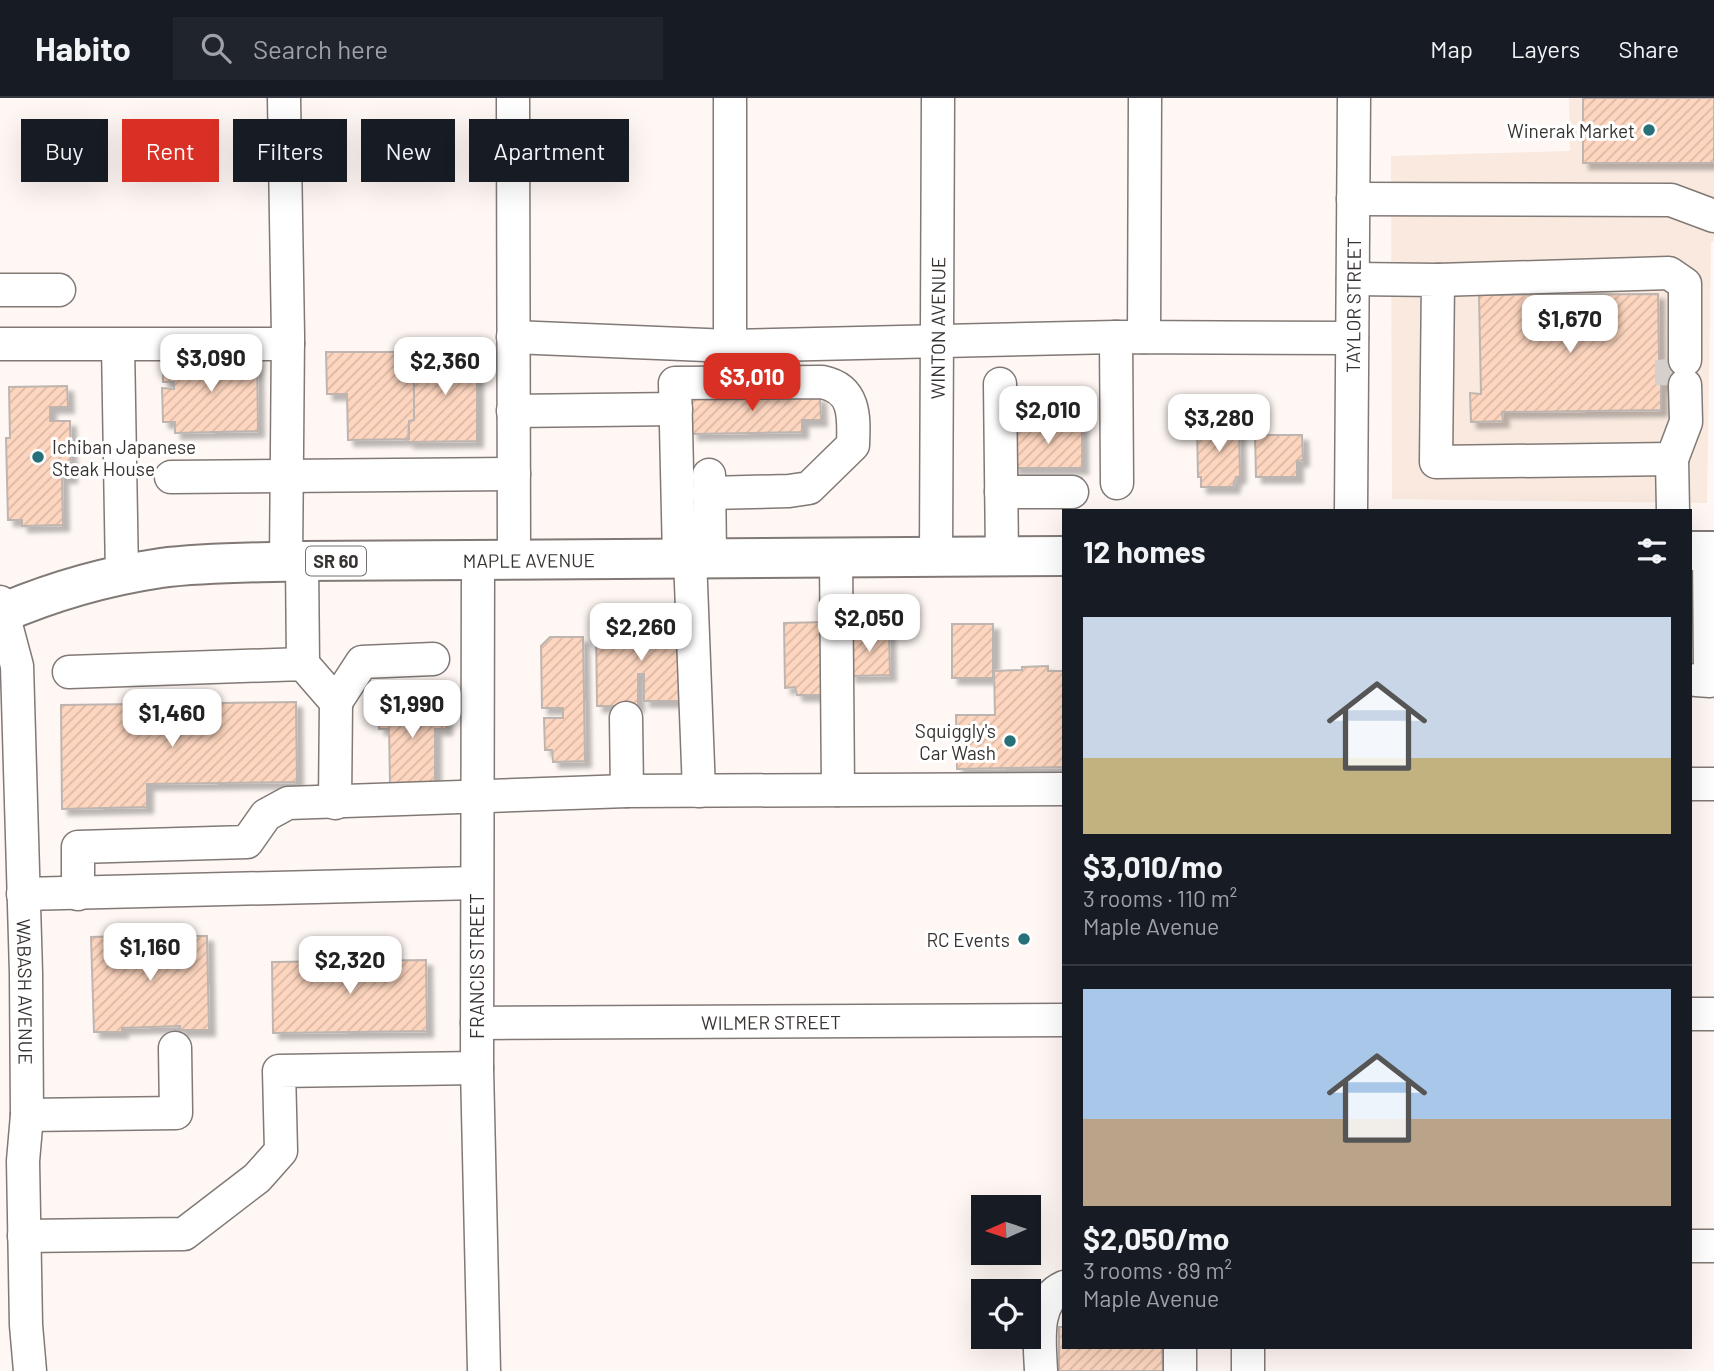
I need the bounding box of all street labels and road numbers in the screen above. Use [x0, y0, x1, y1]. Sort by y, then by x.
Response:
street label: TAYLOR STREET [1341, 237, 1364, 373]
street label: WINTON AVENUE [925, 257, 949, 399]
road number: SR 60 [306, 546, 366, 575]
street label: MAPLE AVENUE [463, 548, 595, 571]
street label: FRANCIS STREET [465, 893, 488, 1039]
street label: WABASH AVENUE [13, 918, 38, 1065]
street label: WILMER STREET [701, 1010, 841, 1033]

